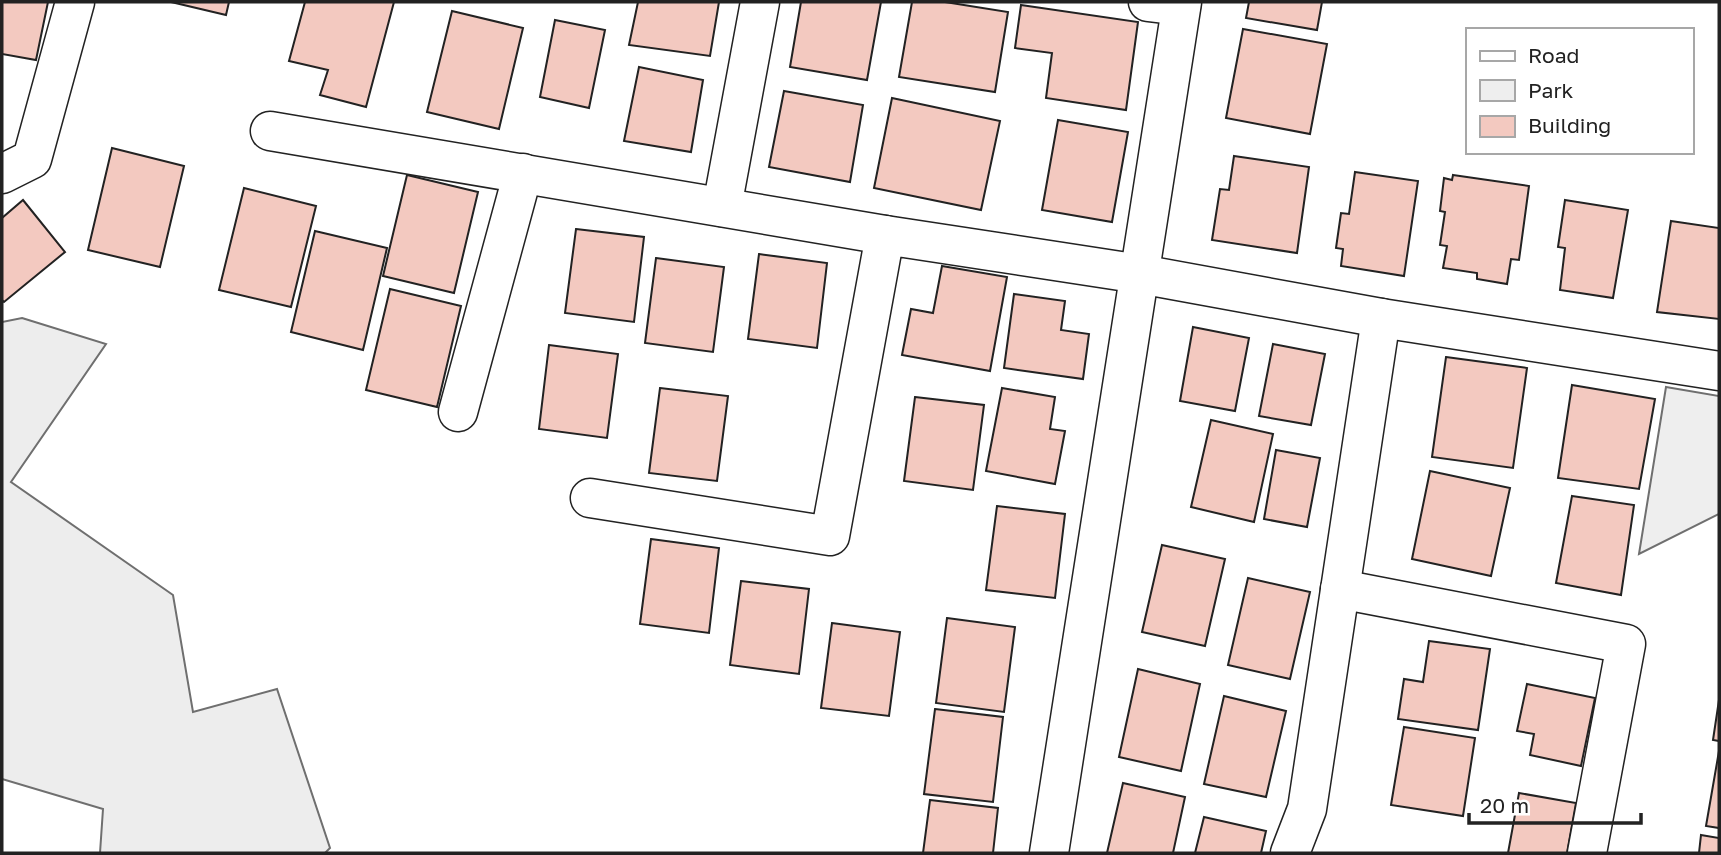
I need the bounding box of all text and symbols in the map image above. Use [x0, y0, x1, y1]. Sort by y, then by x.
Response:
legend [1466, 28, 1693, 154]
text: Road [1528, 42, 1579, 68]
text: Park [1528, 77, 1574, 103]
text: Building [1528, 112, 1611, 138]
scale bar [1469, 782, 1640, 826]
text: 20 m [1480, 792, 1529, 818]

